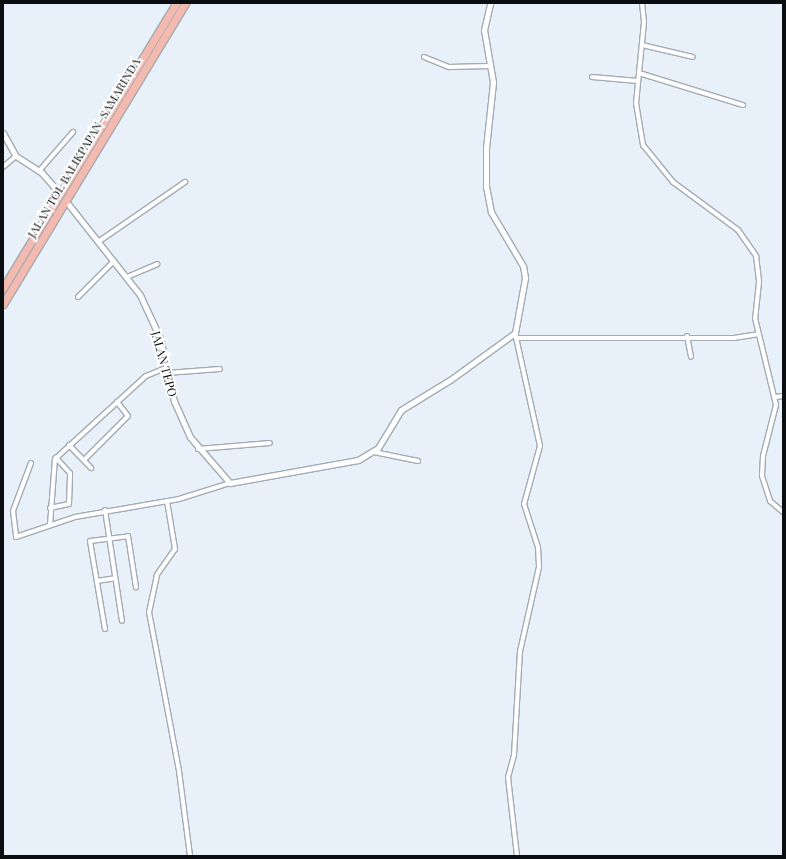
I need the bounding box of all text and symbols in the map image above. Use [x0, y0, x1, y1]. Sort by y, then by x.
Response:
street label: JALAN TOL BALIKPAPAN–SAMARINDA [24, 55, 144, 241]
street label: JALAN TEPO [148, 329, 180, 399]

